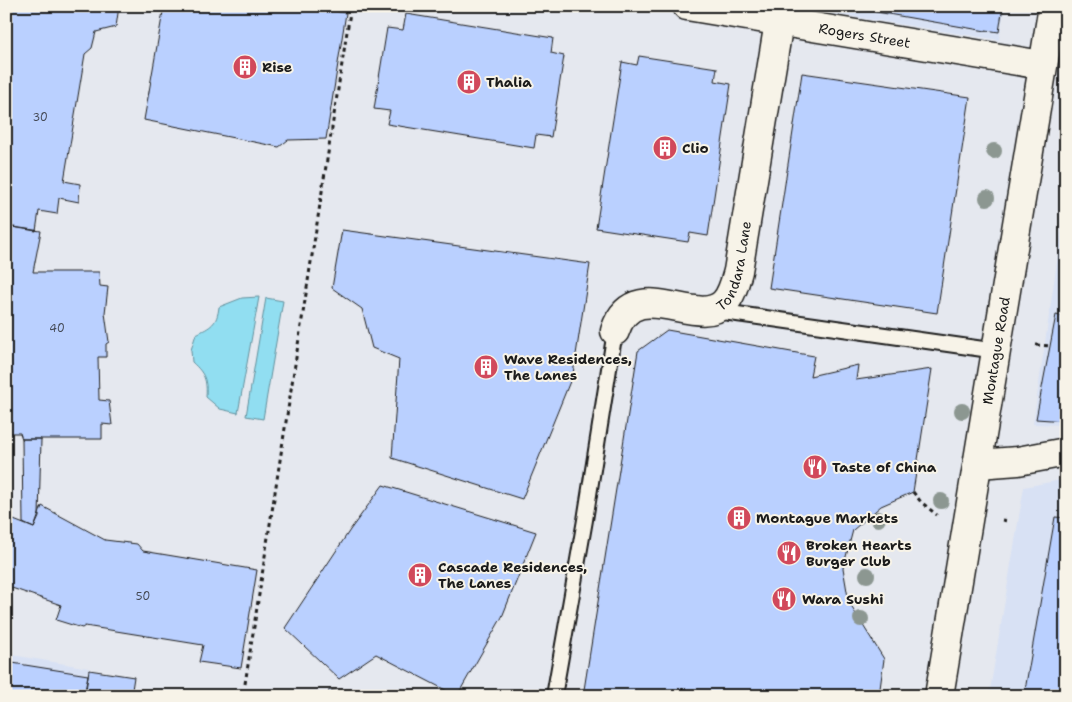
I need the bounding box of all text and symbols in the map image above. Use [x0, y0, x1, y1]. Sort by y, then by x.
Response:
street label: Rogers Street [817, 19, 912, 52]
building icon: Rise [232, 54, 258, 80]
place label: Rise [262, 58, 292, 76]
building icon: Thalia [456, 69, 482, 95]
place label: Thalia [486, 73, 532, 91]
house number: 30 [32, 110, 48, 125]
building icon: Clio [652, 135, 678, 161]
place label: Clio [682, 139, 709, 157]
street label: Tondara Lane [713, 220, 755, 315]
street label: Montague Road [978, 295, 1014, 406]
house number: 40 [49, 321, 65, 336]
place label: Wave Residences, The Lanes [504, 350, 632, 384]
building icon: Wave Residences, The Lanes [473, 354, 499, 380]
restaurant icon: Taste of China [802, 454, 828, 480]
place label: Taste of China [832, 458, 937, 476]
building icon: Montague Markets [726, 505, 752, 531]
place label: Montague Markets [756, 509, 898, 527]
place label: Broken Hearts Burger Club [806, 536, 912, 570]
restaurant icon: Broken Hearts Burger Club [776, 540, 802, 566]
place label: Cascade Residences, The Lanes [438, 558, 587, 592]
building icon: Cascade Residences, The Lanes [407, 562, 433, 588]
restaurant icon: Wara Sushi [771, 586, 797, 612]
house number: 50 [136, 589, 150, 604]
place label: Wara Sushi [802, 590, 883, 608]

